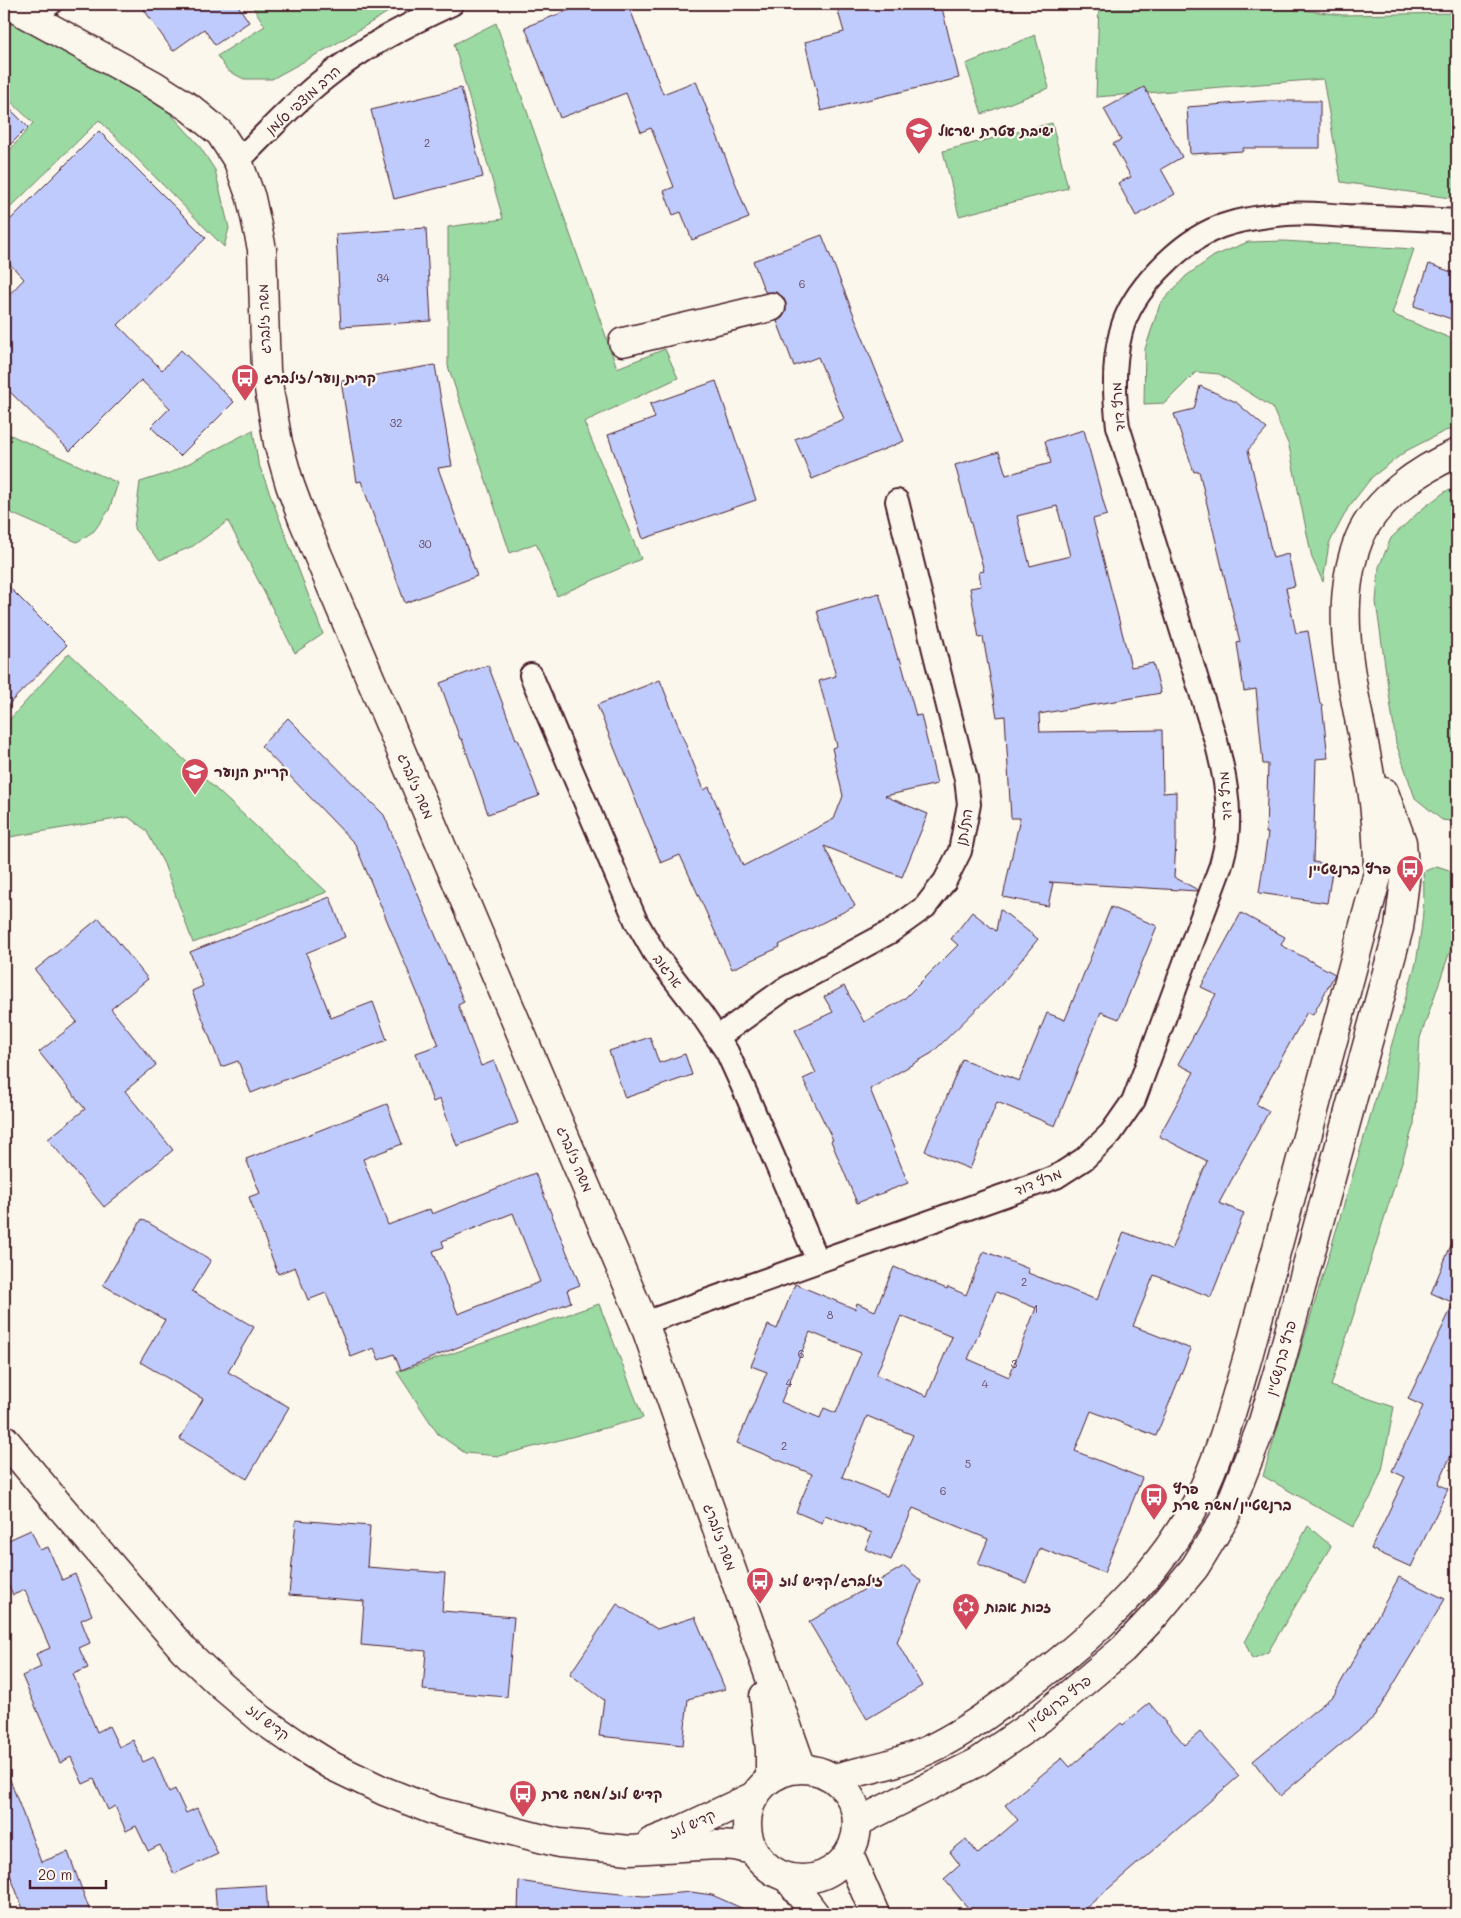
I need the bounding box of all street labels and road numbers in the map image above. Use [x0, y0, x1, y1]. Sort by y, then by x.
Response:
street label: הרב מוצפי סלמן [261, 61, 344, 138]
street label: משה זילברג [253, 284, 274, 354]
street label: מרץ דוד [1106, 382, 1129, 433]
street label: משה זילברג [394, 750, 439, 822]
street label: מרץ דוד [1213, 771, 1236, 821]
street label: התלתן [951, 807, 976, 847]
street label: ארגוב [650, 950, 687, 992]
street label: משה זילברג [553, 1123, 598, 1195]
street label: מרץ דוד [1011, 1163, 1064, 1200]
street label: פרץ ברנשטיין [1261, 1318, 1300, 1398]
street label: משה זילברג [700, 1501, 741, 1573]
street label: פרץ ברנשטיין [1022, 1670, 1095, 1733]
street label: קדיש לוז [243, 1699, 294, 1744]
street label: קדיש לוז [665, 1804, 718, 1843]

